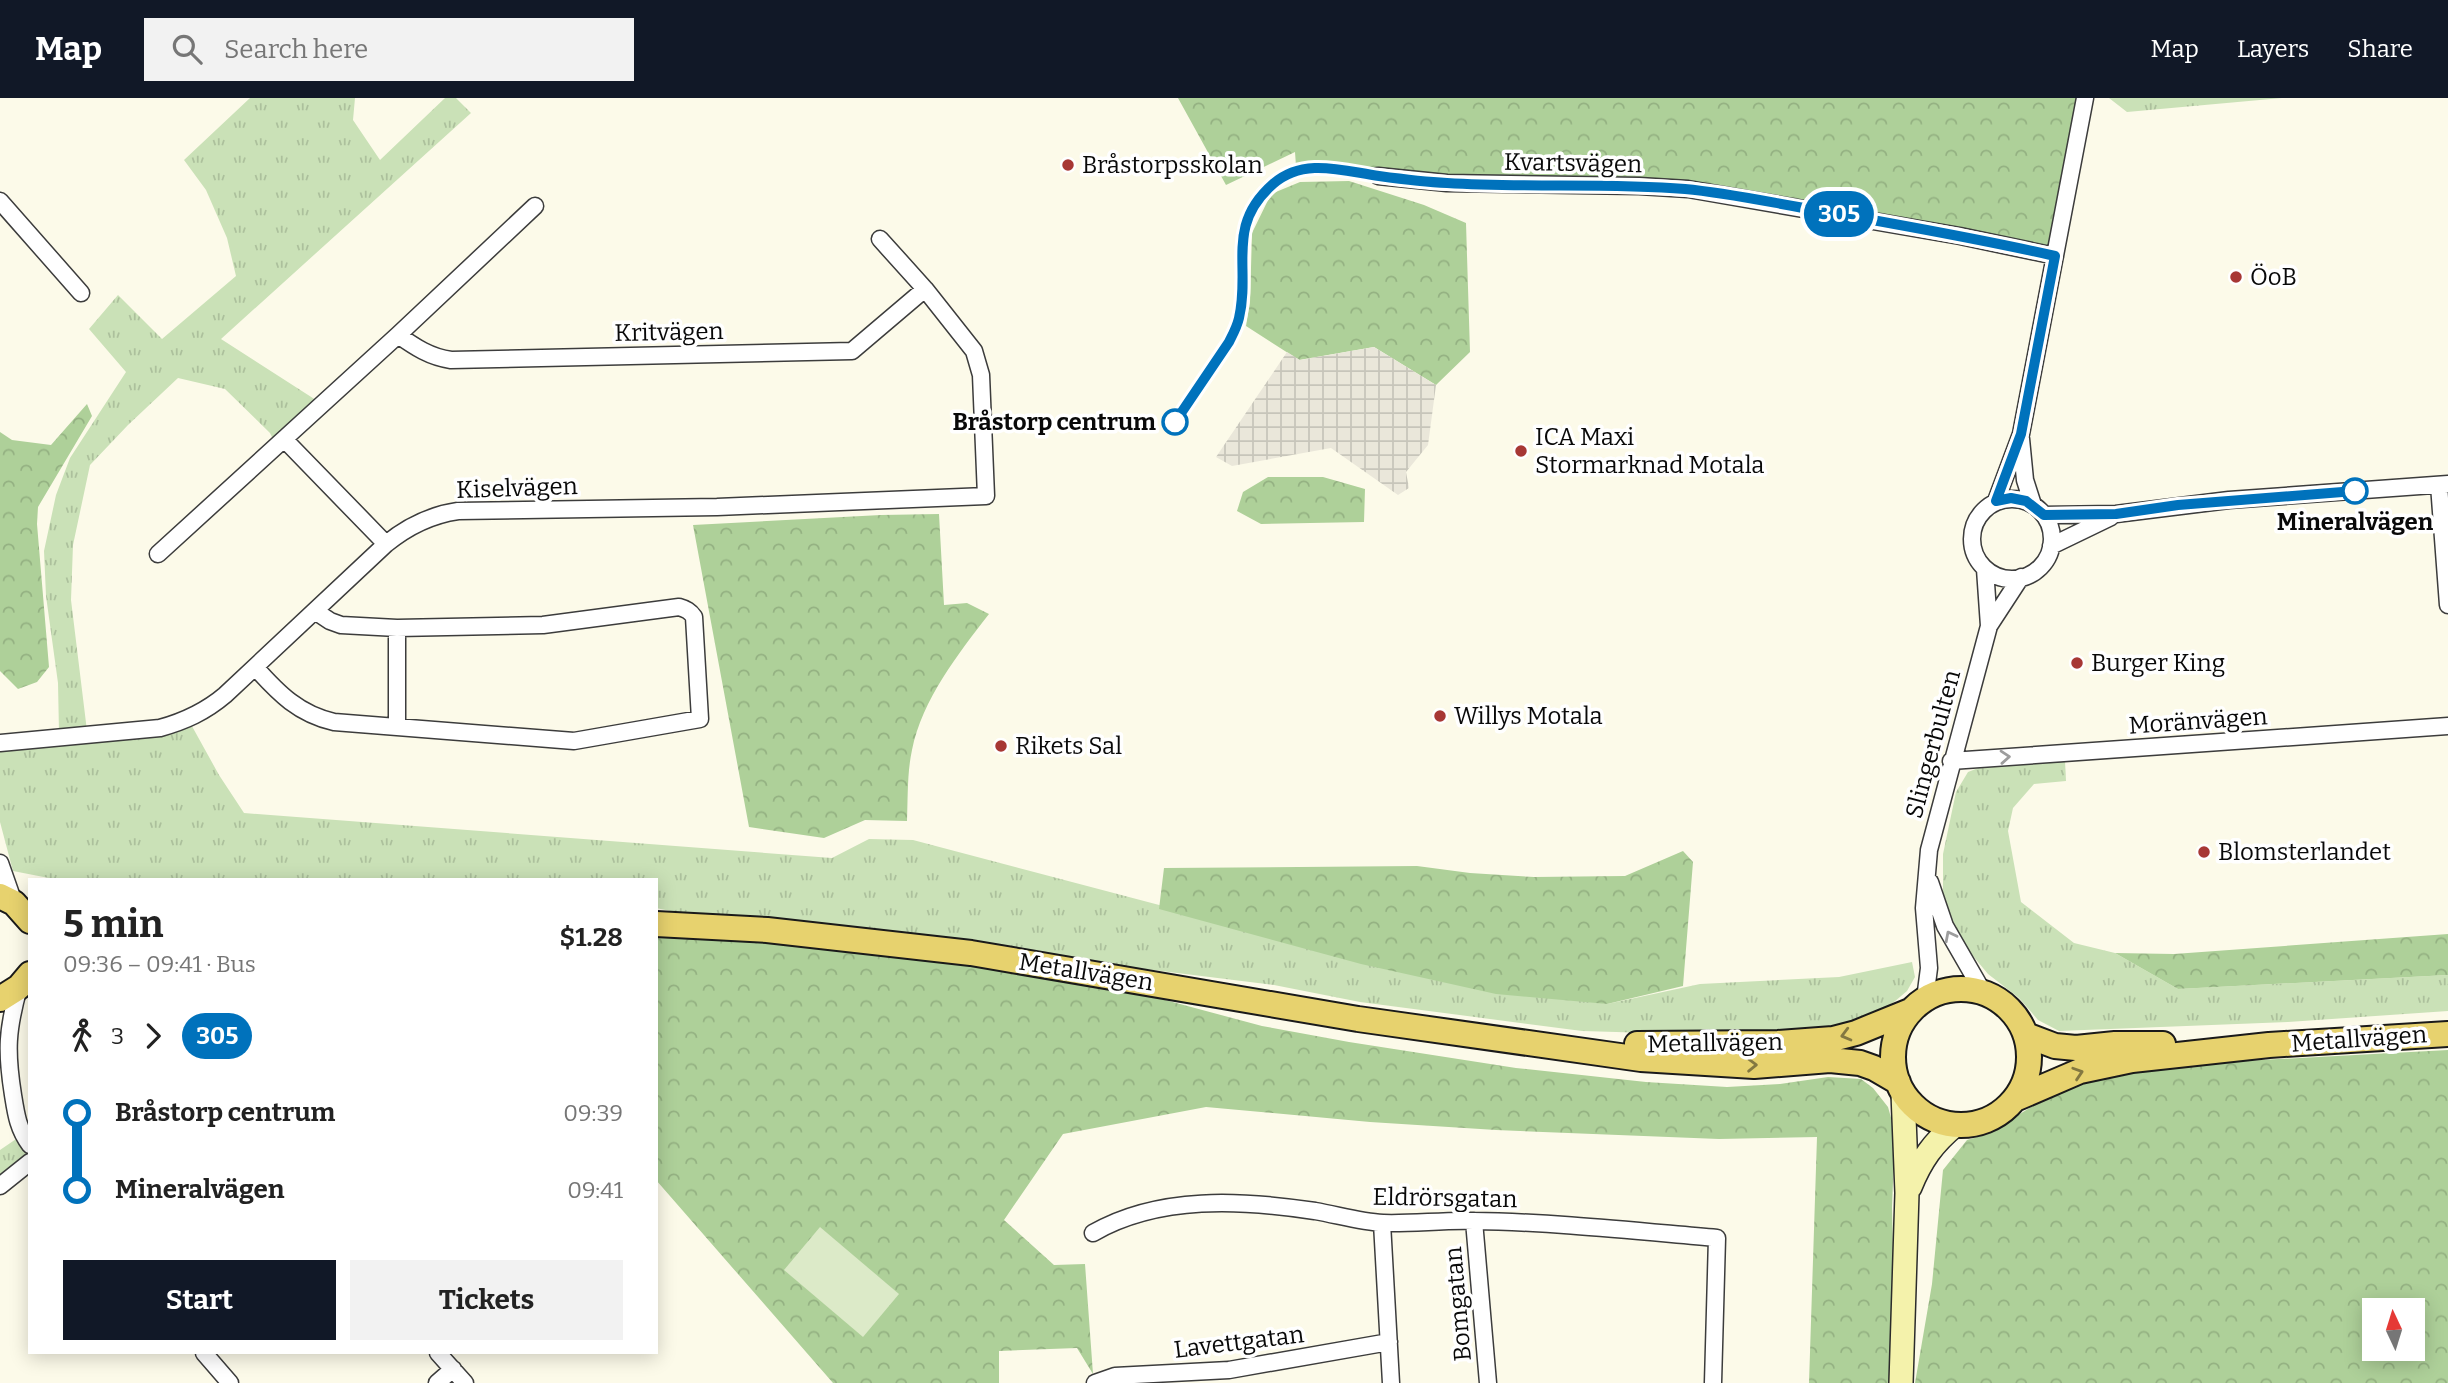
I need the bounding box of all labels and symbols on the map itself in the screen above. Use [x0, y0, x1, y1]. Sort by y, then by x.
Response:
street label: Kvartsvägen [1504, 148, 1642, 178]
place label: Bråstorpsskolan [1082, 151, 1263, 179]
marker: Bråstorpsskolan [1060, 157, 1076, 173]
line badge: 305 [1799, 191, 1879, 237]
place label: ÖoB [2250, 263, 2297, 291]
marker: ÖoB [2228, 269, 2244, 285]
street label: Kritvägen [614, 317, 724, 347]
place label: Bråstorp centrum [953, 408, 1156, 436]
marker: Bråstorp centrum [1162, 409, 1188, 435]
place label: ICA Maxi Stormarknad Motala [1535, 423, 1764, 479]
marker: ICA Maxi Stormarknad Motala [1513, 443, 1529, 459]
street label: Kiselvägen [456, 472, 578, 504]
marker: Mineralvägen [2342, 478, 2368, 504]
place label: Mineralvägen [2277, 508, 2434, 536]
place label: Burger King [2091, 649, 2225, 677]
marker: Burger King [2069, 655, 2085, 671]
street label: Slingerbulten [1900, 667, 1966, 821]
place label: Willys Motala [1454, 702, 1603, 730]
street label: Moränvägen [2128, 702, 2268, 740]
marker: Willys Motala [1432, 708, 1448, 724]
place label: Rikets Sal [1015, 732, 1122, 760]
marker: Rikets Sal [993, 738, 1009, 754]
one-way arrow [2000, 750, 2011, 765]
place label: Blomsterlandet [2218, 838, 2391, 866]
marker: Blomsterlandet [2196, 844, 2212, 860]
one-way arrow [1945, 931, 1959, 943]
street label: Metallvägen [1017, 948, 1155, 996]
street label: Metallvägen [2290, 1020, 2428, 1058]
one-way arrow [1841, 1027, 1853, 1042]
street label: Metallvägen [1647, 1028, 1783, 1058]
one-way arrow [1748, 1057, 1758, 1073]
one-way arrow [2072, 1067, 2084, 1081]
street label: Eldrörsgatan [1372, 1183, 1518, 1213]
street label: Bomgatan [1439, 1246, 1477, 1362]
north arrow [2362, 1298, 2426, 1362]
street label: Lavettgatan [1172, 1320, 1306, 1364]

